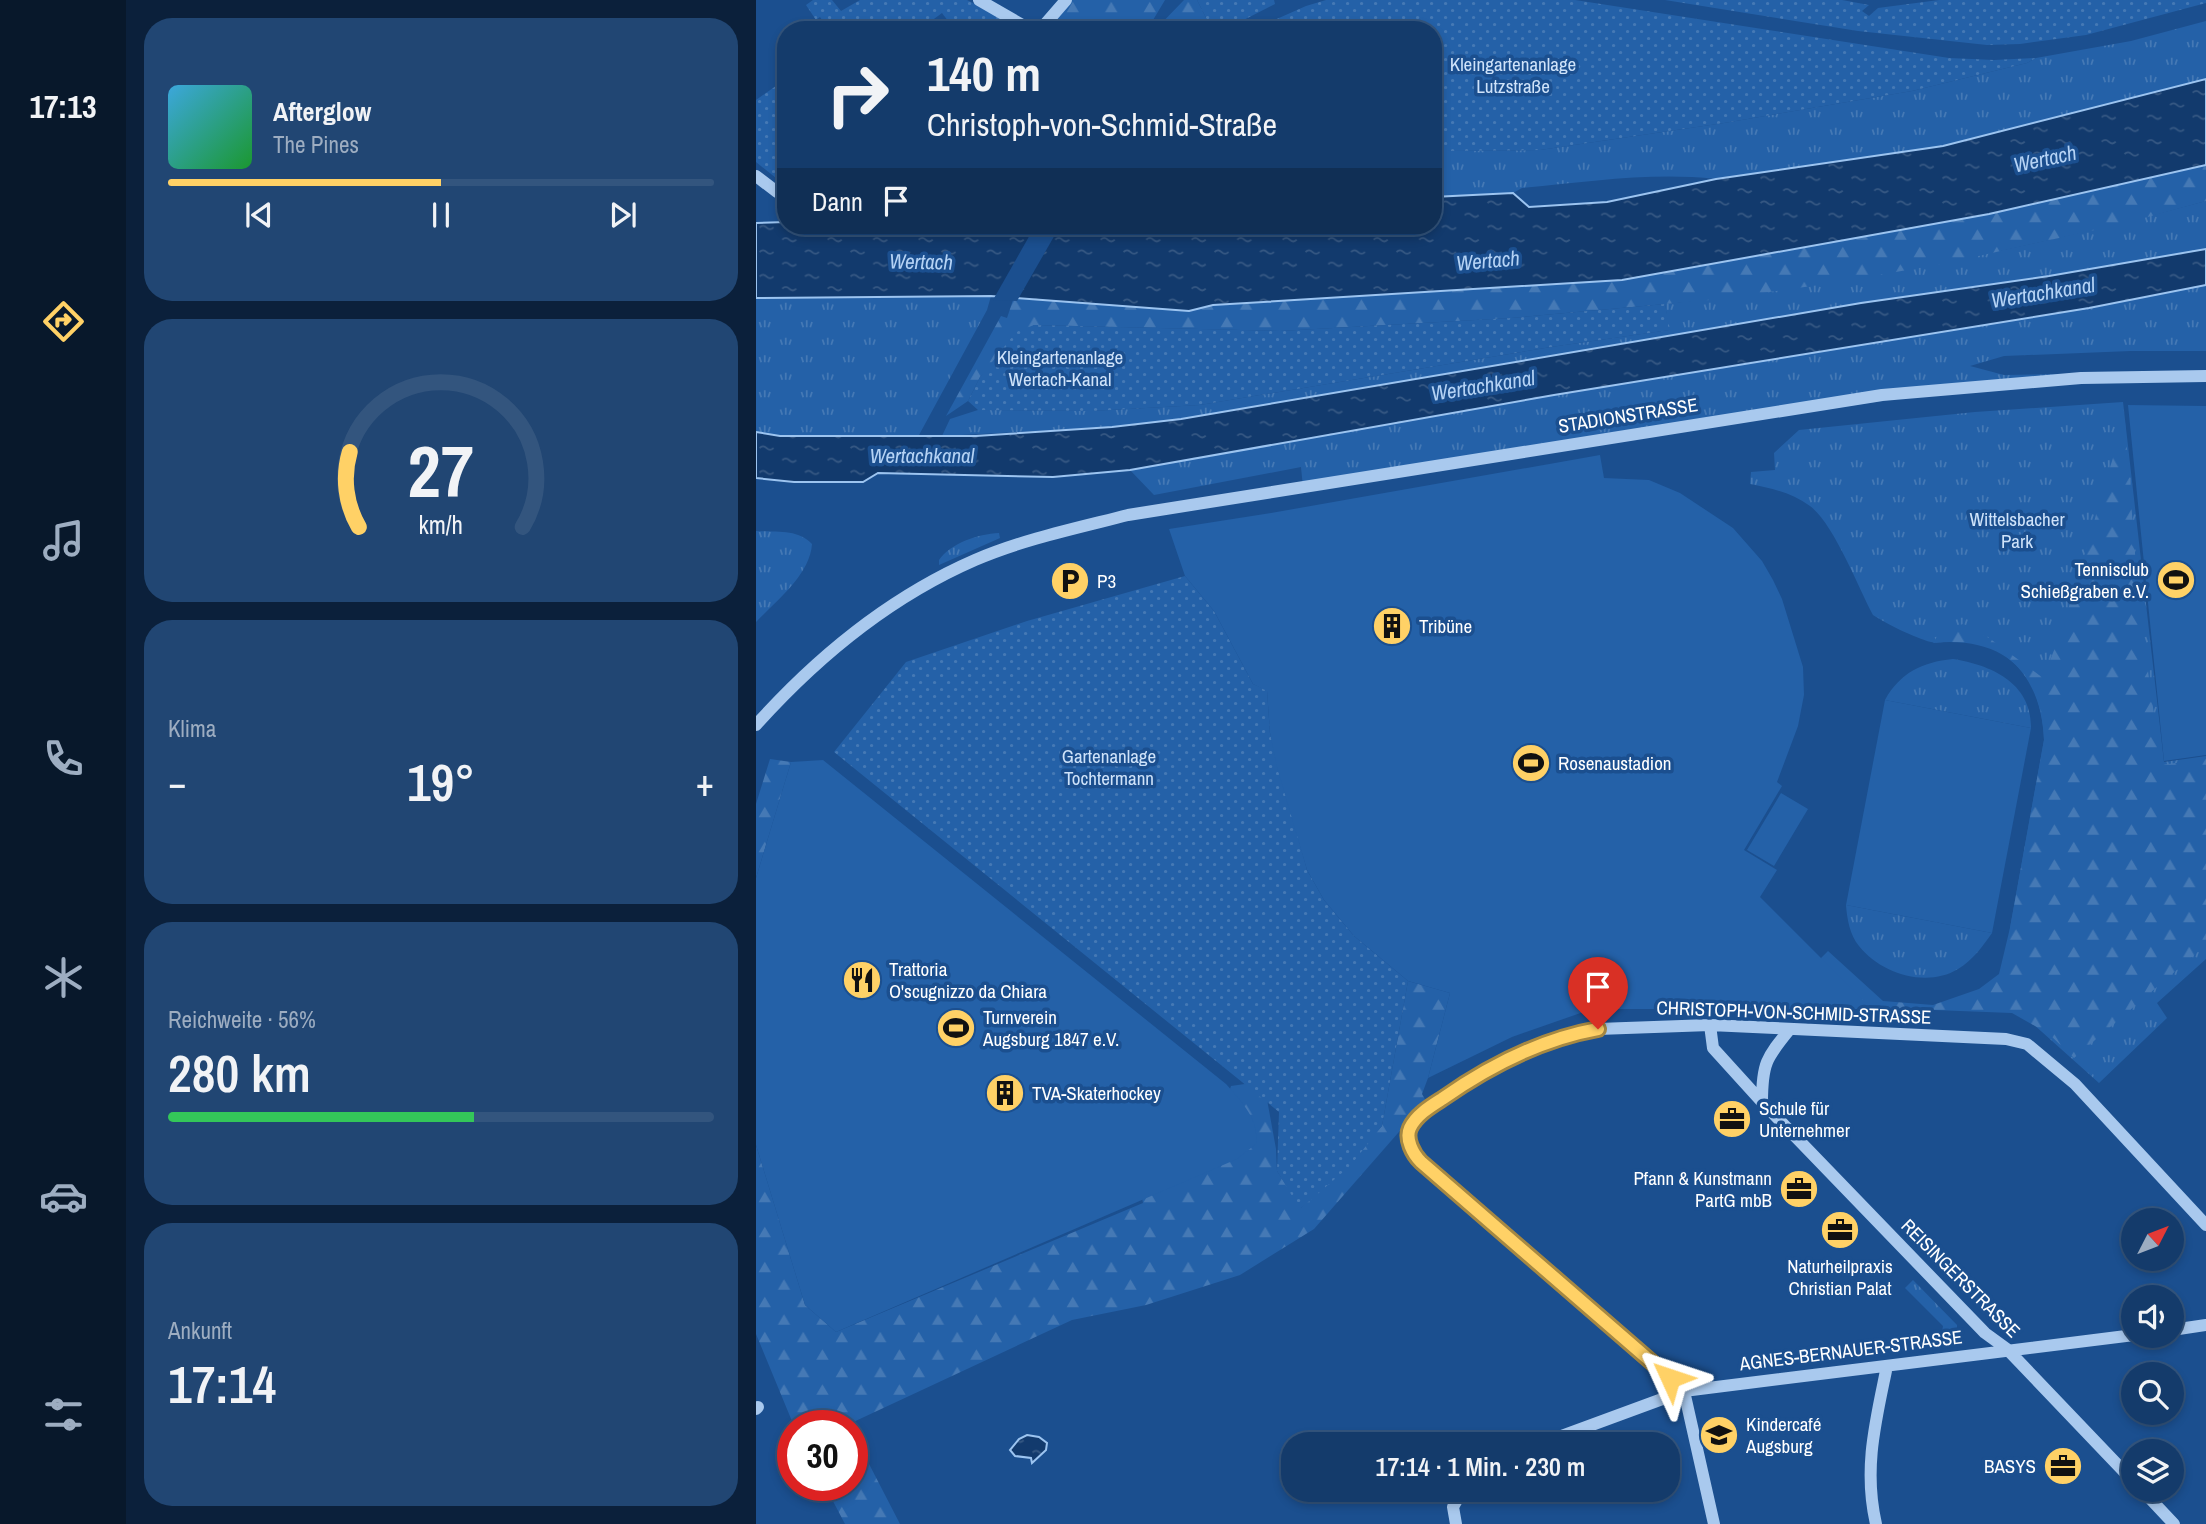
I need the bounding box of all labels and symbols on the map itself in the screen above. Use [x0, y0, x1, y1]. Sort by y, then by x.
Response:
park label: Kleingartenanlage Lutzstraße [1450, 51, 1576, 99]
water label: Wertach [2011, 138, 2079, 179]
water label: Wertach [1455, 243, 1521, 278]
water label: Wertach [889, 246, 953, 277]
water label: Wertachkanal [1989, 270, 2098, 315]
park label: Kleingartenanlage Wertach-Kanal [997, 344, 1123, 392]
water label: Wertachkanal [1429, 363, 1538, 408]
street label: STADIONSTRASSE [1556, 391, 1700, 439]
water label: Wertachkanal [870, 441, 976, 470]
park label: Wittelsbacher Park [1969, 506, 2065, 554]
place label: Tennisclub Schießgraben e.V. [2021, 556, 2149, 604]
sports icon: Tennisclub Schießgraben e.V. [2155, 559, 2197, 601]
parking icon: P3 [1049, 560, 1091, 602]
place label: P3 [1097, 568, 1116, 594]
building icon: Tribüne [1371, 605, 1413, 647]
place label: Tribüne [1419, 613, 1472, 639]
sports icon: Rosenaustadion [1510, 742, 1552, 784]
park label: Gartenanlage Tochtermann [1062, 743, 1156, 791]
place label: Rosenaustadion [1558, 750, 1671, 776]
place label: Trattoria O'scugnizzo da Chiara [889, 956, 1047, 1004]
pin [1568, 957, 1628, 1029]
restaurant icon: Trattoria O'scugnizzo da Chiara [841, 959, 883, 1001]
street label: CHRISTOPH-VON-SCHMID-STRASSE [1656, 994, 1932, 1030]
place label: Turnverein Augsburg 1847 e.V. [982, 1004, 1119, 1052]
sports icon: Turnverein Augsburg 1847 e.V. [935, 1007, 977, 1049]
building icon: TVA-Skaterhockey [984, 1072, 1026, 1114]
place label: TVA-Skaterhockey [1032, 1080, 1161, 1106]
place label: Schule für Unternehmer [1759, 1095, 1851, 1143]
office icon: Schule für Unternehmer [1711, 1098, 1753, 1140]
place label: Pfann & Kunstmann PartG mbB [1633, 1165, 1772, 1213]
office icon: Pfann & Kunstmann PartG mbB [1778, 1168, 1820, 1210]
north arrow [2121, 1208, 2184, 1270]
office icon: Naturheilpraxis Christian Palat [1819, 1209, 1861, 1251]
street label: REISINGERSTRASSE [1896, 1213, 2026, 1343]
place label: Naturheilpraxis Christian Palat [1787, 1253, 1893, 1301]
street label: AGNES-BERNAUER-STRASSE [1737, 1323, 1964, 1377]
position arrow [1633, 1341, 1707, 1415]
speed limit sign: 30 [777, 1410, 868, 1501]
place label: Kindercafé Augsburg [1745, 1411, 1821, 1459]
school or university icon: Kindercafé Augsburg [1698, 1414, 1740, 1456]
office icon: BASYS [2042, 1445, 2084, 1487]
place label: BASYS [1984, 1453, 2036, 1479]

